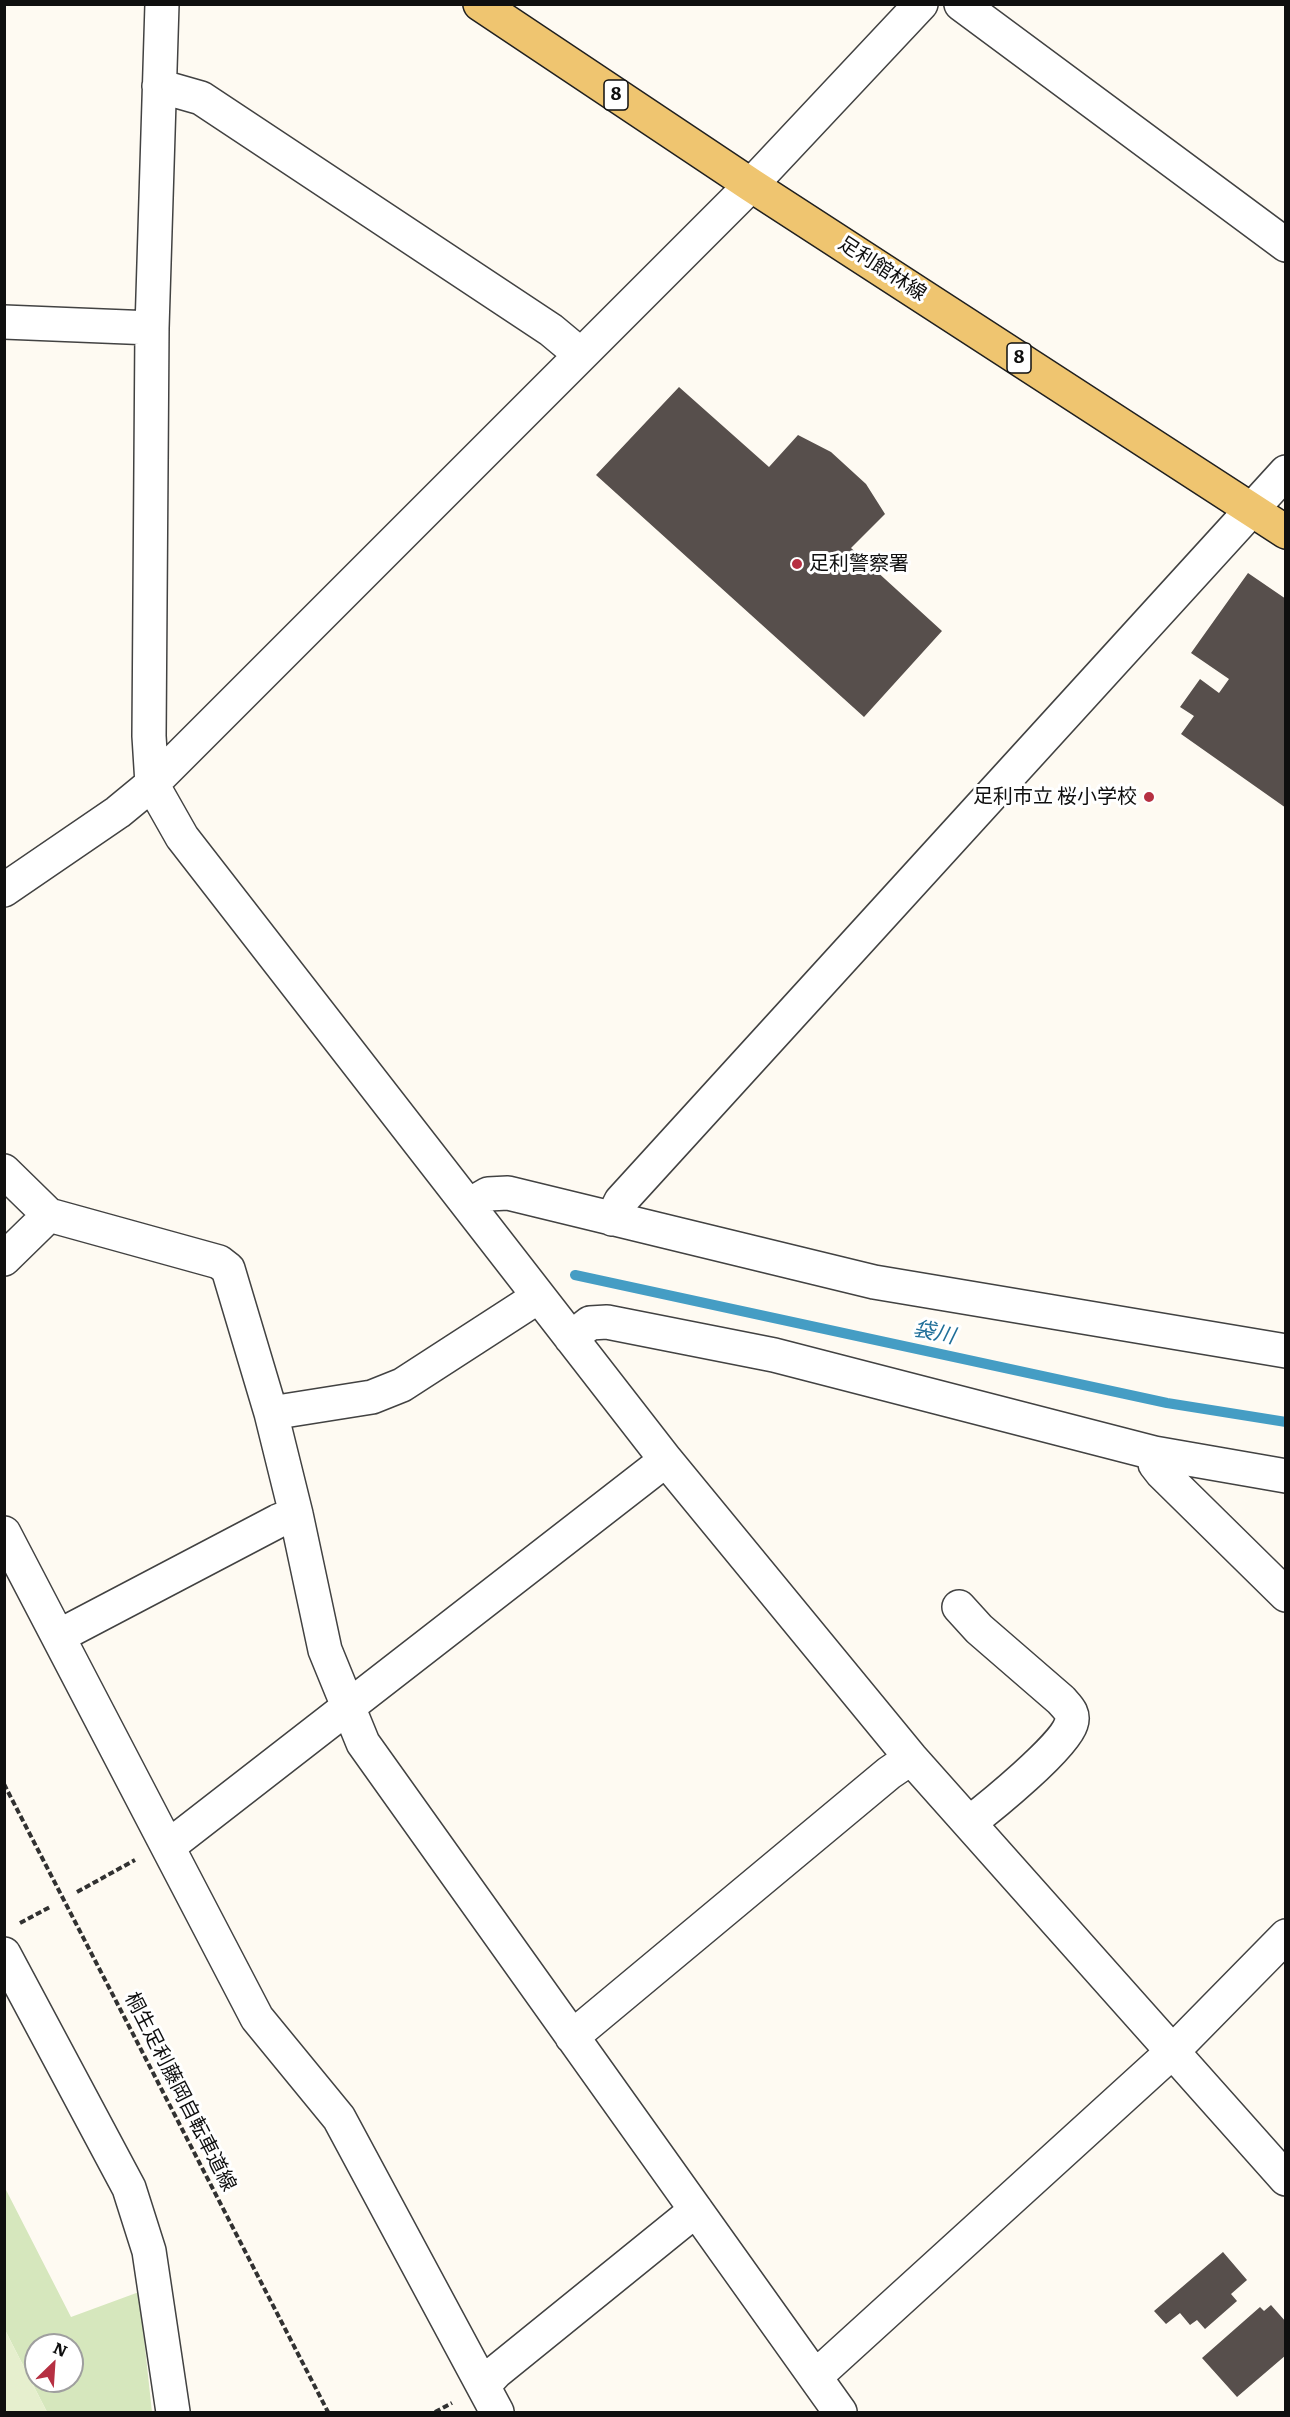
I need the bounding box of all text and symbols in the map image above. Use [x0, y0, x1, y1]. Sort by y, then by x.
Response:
road number: 8 [604, 80, 628, 110]
street label: 足利館林線 [834, 232, 930, 306]
road number: 8 [1007, 343, 1031, 373]
place label: 足利警察署 [809, 552, 909, 576]
marker: 足利警察署 [790, 557, 804, 571]
place label: 足利市立 桜小学校 [973, 785, 1137, 809]
marker: 足利市立 桜小学校 [1142, 790, 1156, 804]
water label: 袋川 [911, 1316, 957, 1350]
street label: 桐生足利藤岡自転車道線 [119, 1989, 241, 2195]
north arrow [24, 2333, 84, 2393]
text: N [50, 2335, 72, 2362]

